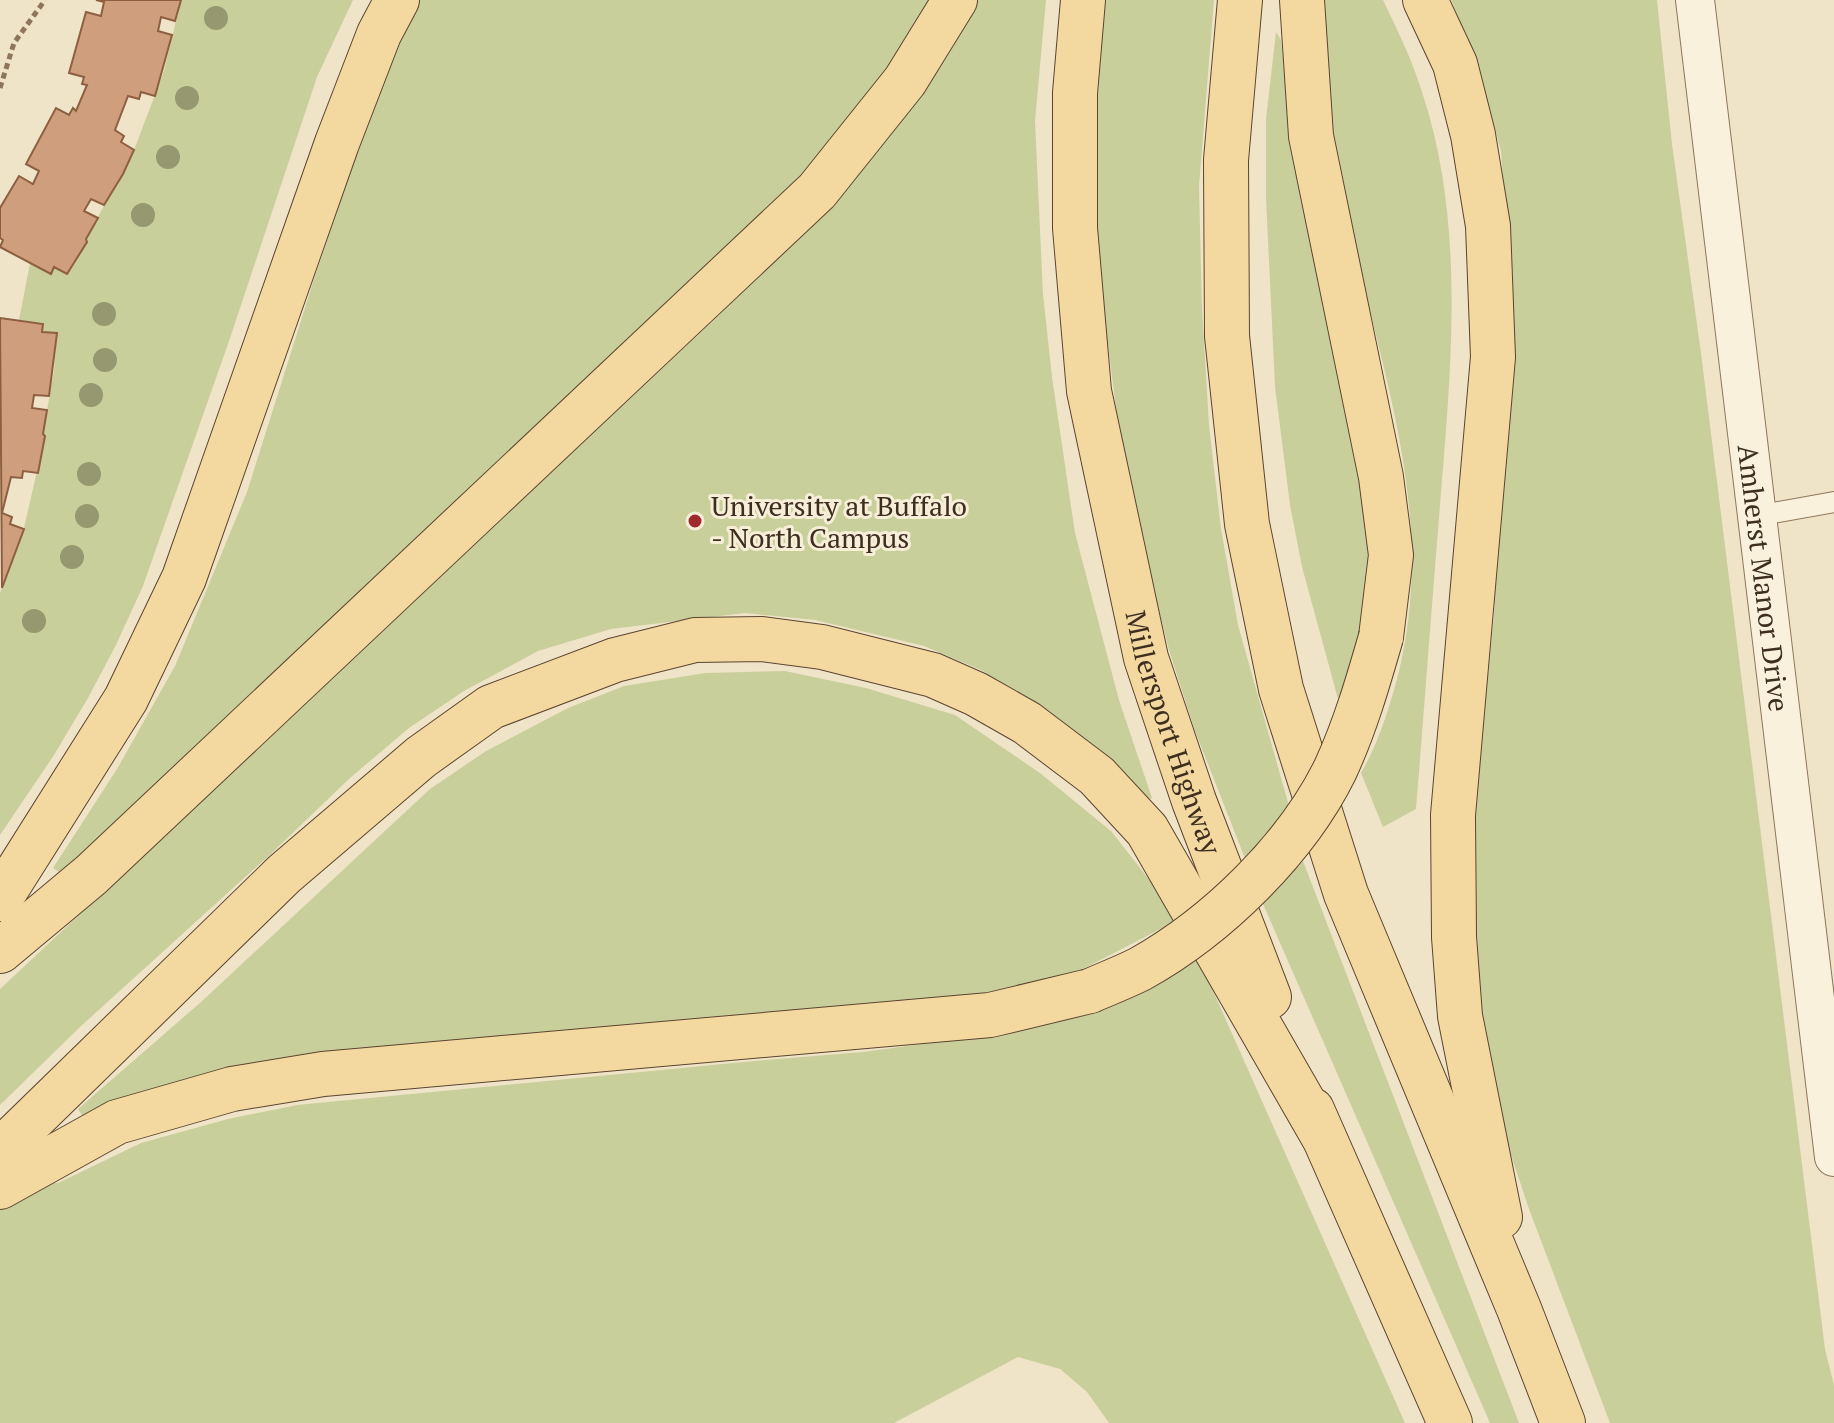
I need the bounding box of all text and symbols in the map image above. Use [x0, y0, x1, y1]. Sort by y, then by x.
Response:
street label: Amherst Manor Drive [1730, 442, 1799, 714]
place label: University at Buffalo - North Campus [711, 487, 967, 556]
marker: University at Buffalo - North Campus [686, 512, 704, 530]
street label: Millersport Highway [1118, 607, 1231, 860]

